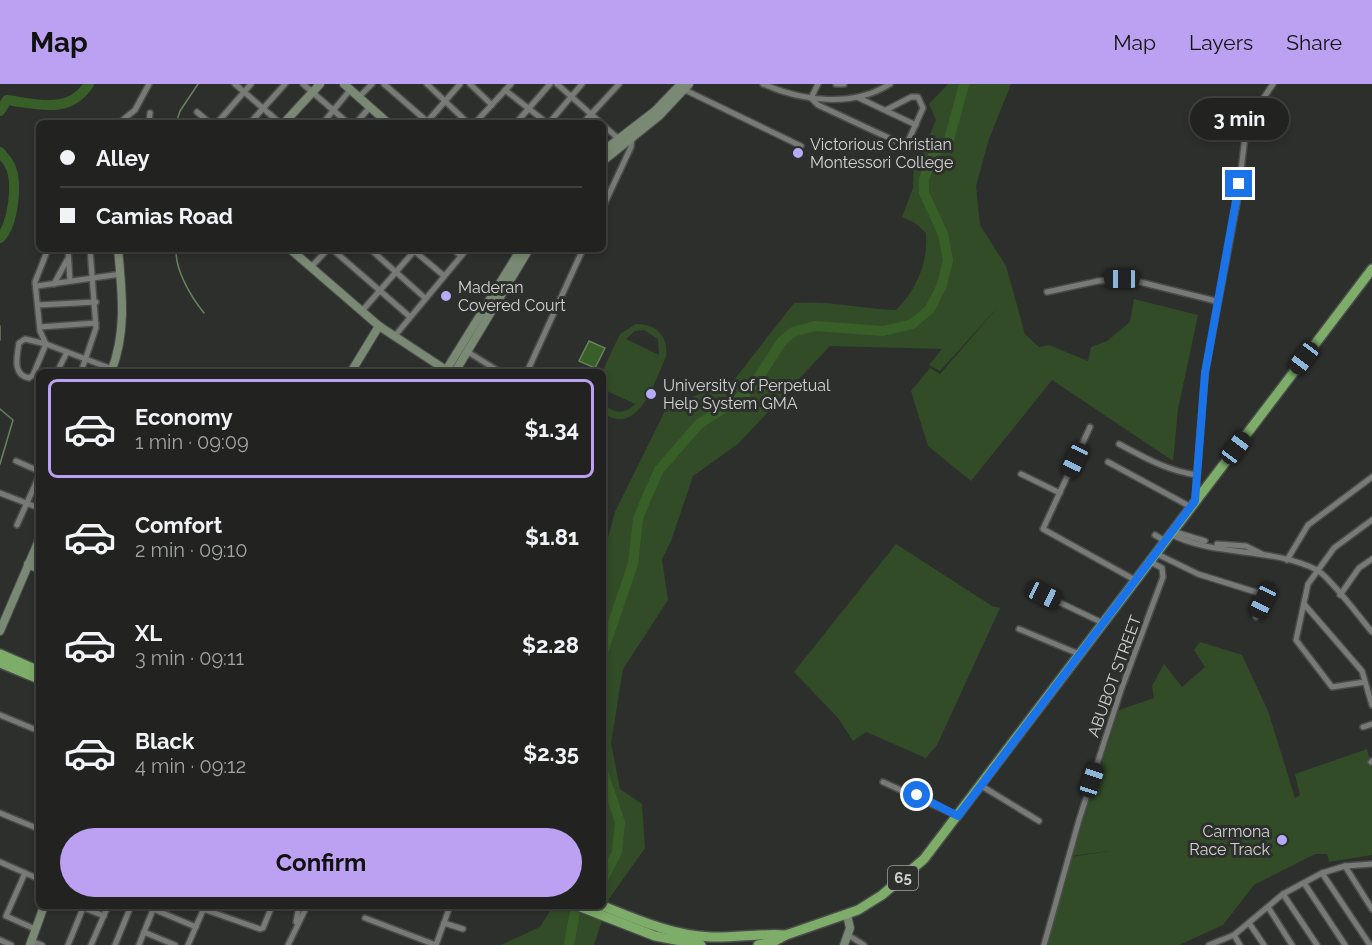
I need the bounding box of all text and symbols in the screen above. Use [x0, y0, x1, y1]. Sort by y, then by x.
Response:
text: Map [30, 26, 88, 59]
text: Map [1113, 30, 1156, 55]
text: Layers [1189, 30, 1253, 55]
text: Share [1286, 30, 1342, 55]
callout: 3 min [1190, 97, 1288, 139]
text: 3 min [1214, 107, 1265, 131]
place label: Victorious Christian Montessori College [810, 135, 953, 172]
text: Alley [96, 145, 150, 171]
marker: Victorious Christian Montessori College [791, 146, 805, 160]
route end [1225, 170, 1252, 197]
text: Camias Road [96, 203, 233, 229]
car [1104, 270, 1140, 288]
place label: Maderan Covered Court [458, 278, 566, 315]
marker: Maderan Covered Court [439, 289, 453, 303]
car [1286, 338, 1322, 378]
place label: University of Perpetual Help System GMA [663, 376, 831, 413]
marker: University of Perpetual Help System GMA [644, 387, 658, 401]
icon: car [63, 402, 117, 456]
text: Economy [135, 404, 233, 430]
text: $1.34 [524, 416, 579, 442]
car [1218, 428, 1254, 468]
text: 1 min · 09:09 [135, 430, 249, 454]
car [1059, 440, 1091, 480]
icon: car [63, 510, 117, 564]
text: Comfort [135, 512, 222, 538]
text: $1.81 [525, 524, 579, 550]
text: 2 min · 09:10 [135, 538, 247, 562]
car [1024, 579, 1064, 611]
car [1247, 581, 1279, 621]
street label: ABUBOT STREET [1084, 612, 1145, 740]
icon: car [63, 618, 117, 672]
text: XL [135, 620, 162, 646]
text: $2.28 [522, 632, 579, 658]
text: 3 min · 09:11 [135, 646, 244, 670]
icon: car [63, 726, 117, 780]
text: Black [135, 728, 194, 754]
text: $2.35 [523, 740, 579, 766]
text: 4 min · 09:12 [135, 754, 246, 778]
car [1078, 760, 1106, 800]
route start [903, 781, 930, 808]
place label: Carmona Race Track [1189, 822, 1271, 859]
button: Confirm [60, 828, 582, 897]
marker: Carmona Race Track [1275, 833, 1289, 847]
road number: 65 [888, 866, 918, 890]

